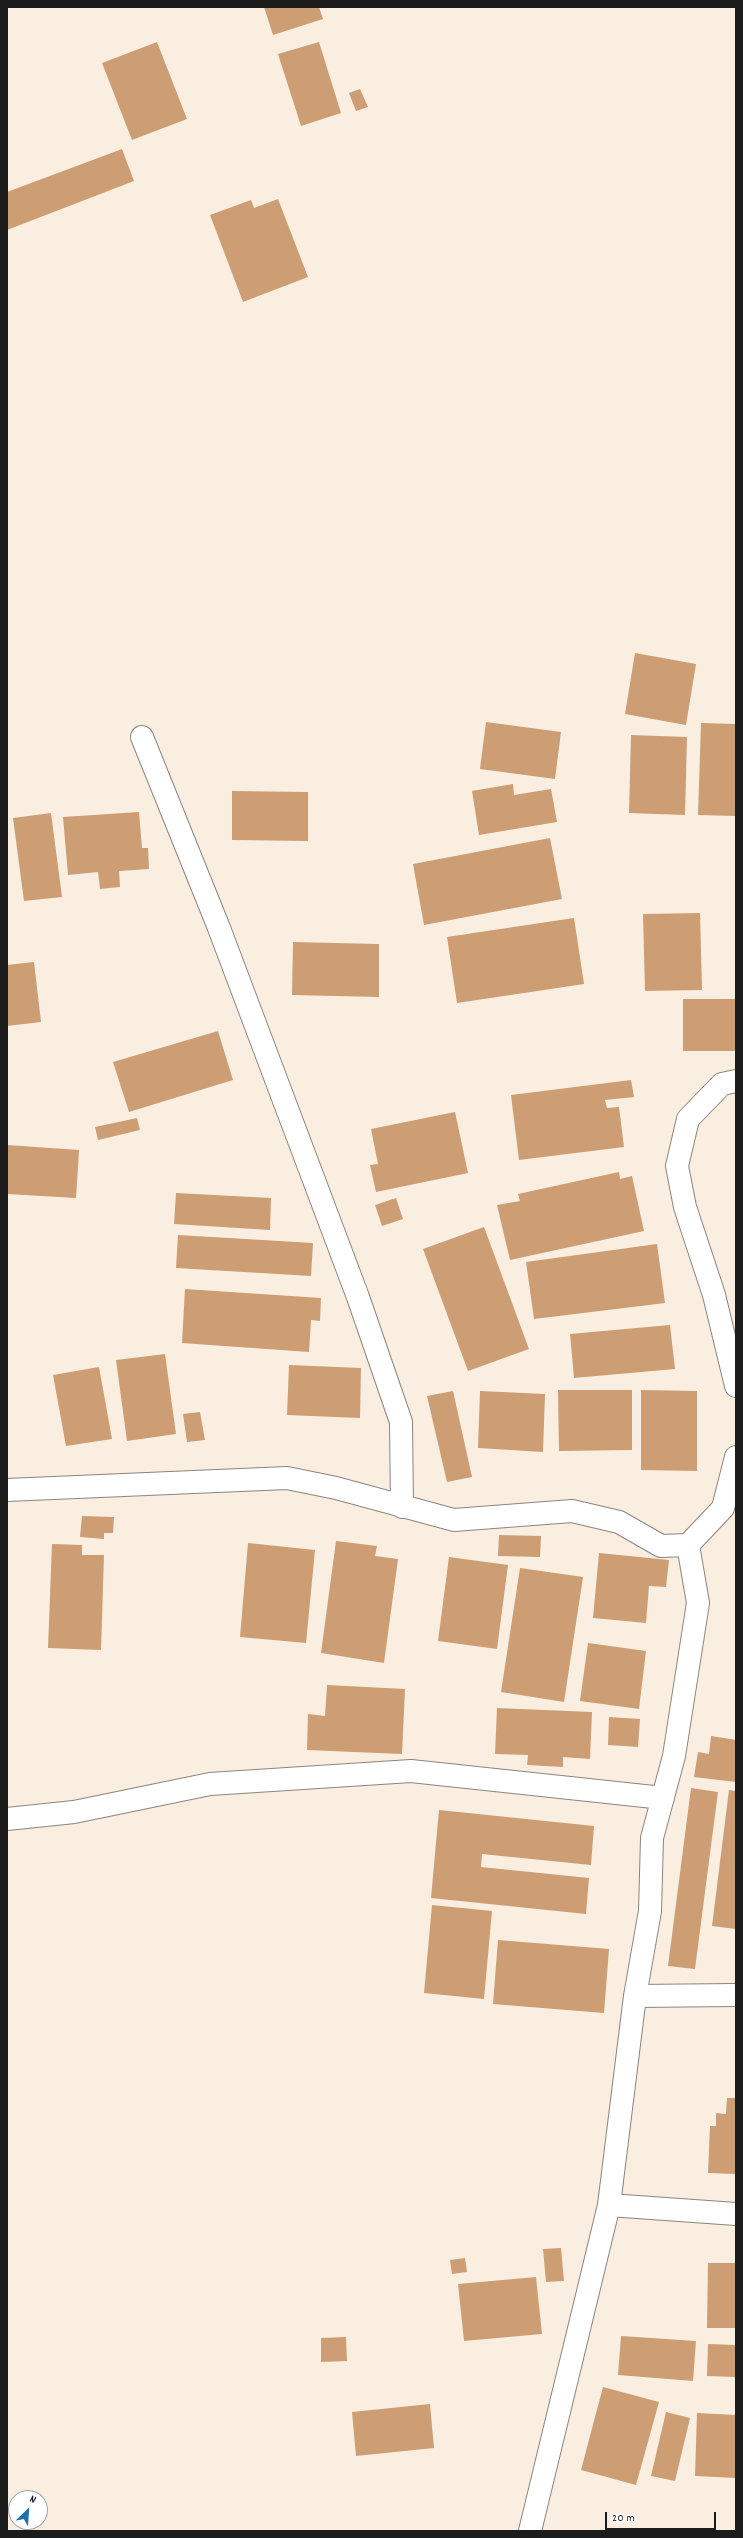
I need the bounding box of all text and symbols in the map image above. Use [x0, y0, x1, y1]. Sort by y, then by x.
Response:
north arrow [8, 2490, 48, 2530]
text: N [27, 2492, 38, 2508]
scale bar [607, 2504, 718, 2530]
text: 20 m [612, 2510, 635, 2527]

